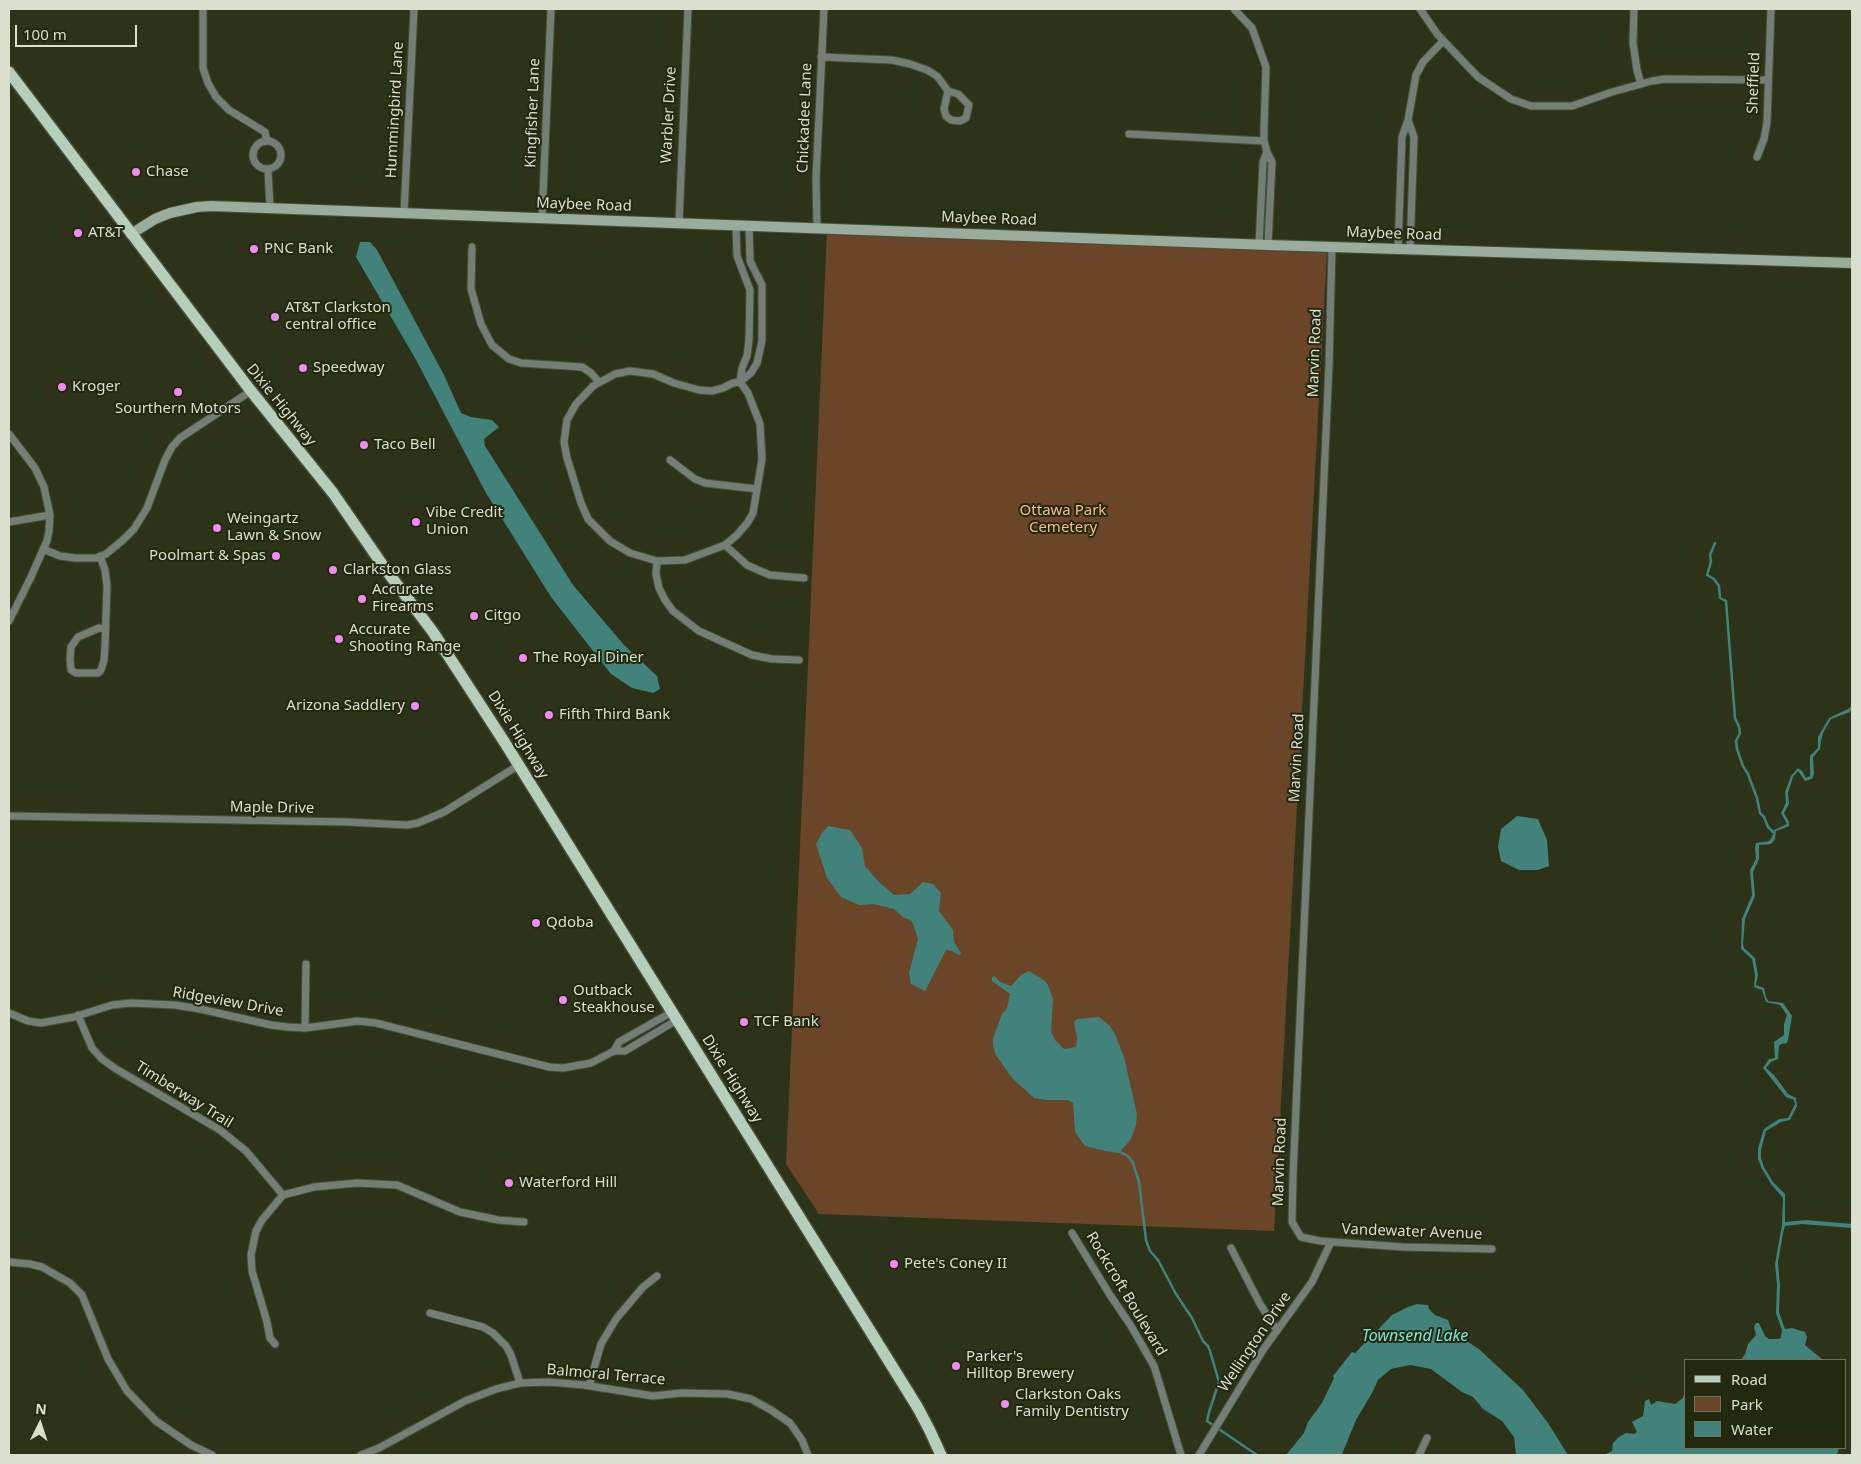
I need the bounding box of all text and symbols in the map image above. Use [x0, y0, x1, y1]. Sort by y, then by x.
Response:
scale bar [18, 15, 140, 47]
text: 100 m [23, 24, 67, 44]
street label: Hummingbird Lane [382, 41, 408, 179]
street label: Sheffield [1744, 52, 1764, 114]
street label: Kingfisher Lane [522, 58, 544, 168]
street label: Chickadee Lane [794, 63, 816, 173]
street label: Warbler Drive [657, 66, 681, 164]
place label: Chase [146, 163, 189, 181]
marker: Chase [130, 166, 142, 178]
street label: Maybee Road [536, 194, 632, 216]
street label: Maybee Road [941, 208, 1037, 230]
street label: Maybee Road [1346, 223, 1442, 245]
place label: AT&T [88, 224, 123, 242]
marker: AT&T [72, 227, 84, 239]
place label: PNC Bank [264, 240, 333, 258]
marker: PNC Bank [248, 243, 260, 255]
place label: AT&T Clarkston central office [285, 299, 391, 334]
street label: Marvin Road [1304, 308, 1326, 398]
marker: AT&T Clarkston central office [269, 311, 281, 323]
place label: Speedway [313, 359, 384, 377]
street label: Dixie Highway [242, 360, 320, 450]
marker: Speedway [297, 362, 309, 374]
place label: Kroger [72, 378, 120, 396]
marker: Kroger [56, 381, 68, 393]
marker: Sourthern Motors [172, 386, 184, 398]
place label: Sourthern Motors [115, 400, 241, 418]
place label: Taco Bell [374, 436, 436, 454]
marker: Taco Bell [358, 439, 370, 451]
park label: Ottawa Park Cemetery [1020, 502, 1106, 537]
place label: Vibe Credit Union [426, 504, 503, 539]
place label: Weingartz Lawn & Snow [227, 510, 321, 545]
marker: Vibe Credit Union [410, 516, 422, 528]
marker: Weingartz Lawn & Snow [211, 522, 223, 534]
place label: Poolmart & Spas [149, 547, 266, 565]
marker: Poolmart & Spas [270, 550, 282, 562]
place label: Clarkston Glass [343, 561, 451, 579]
marker: Clarkston Glass [327, 564, 339, 576]
place label: Accurate Firearms [372, 581, 434, 616]
marker: Accurate Firearms [356, 593, 368, 605]
place label: Citgo [484, 607, 521, 625]
marker: Citgo [468, 610, 480, 622]
place label: Accurate Shooting Range [349, 621, 461, 656]
marker: Accurate Shooting Range [333, 633, 345, 645]
place label: The Royal Diner [533, 649, 644, 667]
marker: The Royal Diner [517, 652, 529, 664]
street label: Dixie Highway [484, 688, 552, 782]
place label: Arizona Saddlery [286, 697, 405, 715]
marker: Arizona Saddlery [409, 700, 421, 712]
place label: Fifth Third Bank [559, 706, 670, 724]
marker: Fifth Third Bank [543, 709, 555, 721]
street label: Marvin Road [1286, 713, 1308, 803]
street label: Maple Drive [230, 798, 314, 818]
place label: Qdoba [546, 914, 594, 932]
marker: Qdoba [530, 917, 542, 929]
place label: Outback Steakhouse [573, 982, 655, 1017]
street label: Ridgeview Drive [171, 983, 285, 1021]
marker: Outback Steakhouse [557, 994, 569, 1006]
place label: TCF Bank [754, 1013, 819, 1031]
marker: TCF Bank [738, 1016, 750, 1028]
street label: Dixie Highway [698, 1032, 766, 1126]
street label: Timberway Trail [132, 1058, 236, 1132]
street label: Marvin Road [1269, 1117, 1291, 1207]
place label: Waterford Hill [519, 1174, 617, 1192]
marker: Waterford Hill [503, 1177, 515, 1189]
street label: Vandewater Avenue [1341, 1221, 1483, 1243]
street label: Rockcroft Boulevard [1082, 1229, 1170, 1359]
place label: Pete's Coney II [904, 1255, 1007, 1273]
marker: Pete's Coney II [888, 1258, 900, 1270]
street label: Wellington Drive [1215, 1288, 1295, 1396]
water label: Townsend Lake [1362, 1326, 1468, 1346]
place label: Parker's Hilltop Brewery [966, 1348, 1074, 1383]
legend [1684, 1359, 1846, 1449]
marker: Parker's Hilltop Brewery [950, 1360, 962, 1372]
street label: Balmoral Terrace [546, 1361, 666, 1389]
text: Road [1731, 1369, 1767, 1389]
place label: Clarkston Oaks Family Dentistry [1015, 1386, 1129, 1421]
text: Park [1731, 1394, 1763, 1414]
marker: Clarkston Oaks Family Dentistry [999, 1398, 1011, 1410]
north arrow [15, 1399, 65, 1449]
text: N [35, 1399, 47, 1418]
text: Water [1731, 1419, 1773, 1439]

